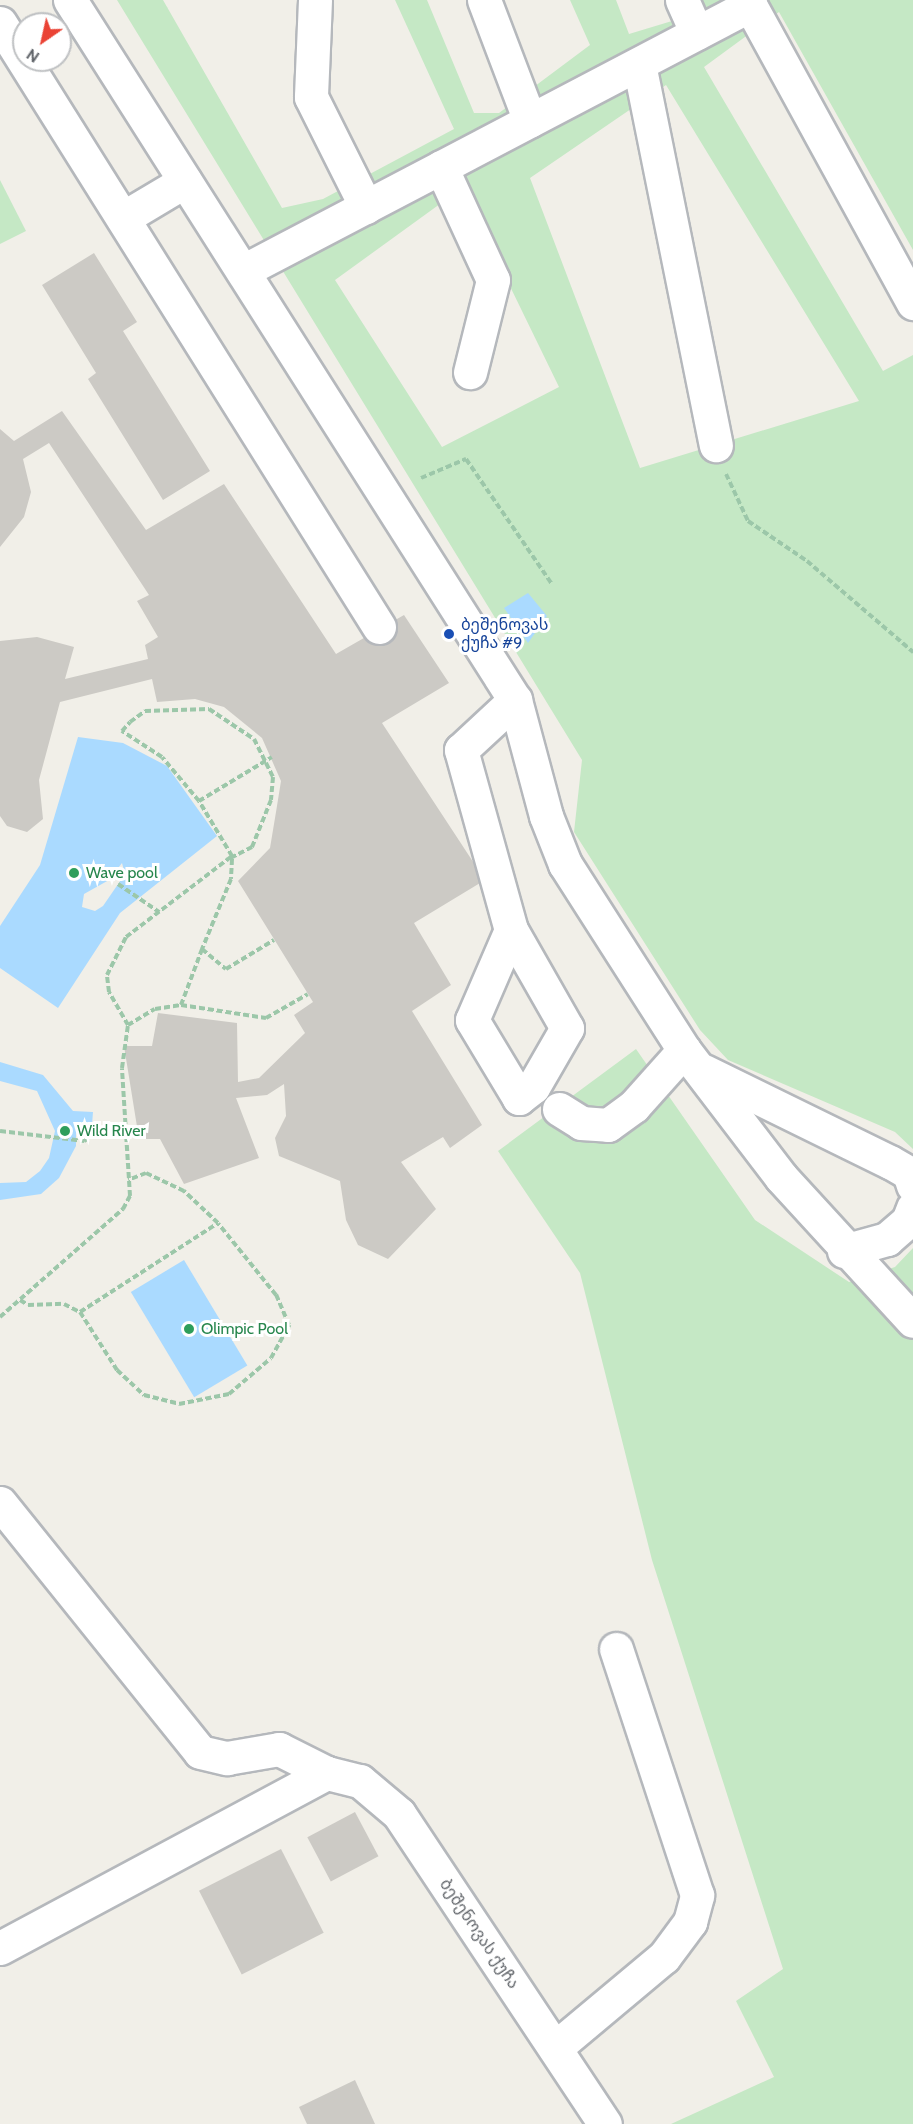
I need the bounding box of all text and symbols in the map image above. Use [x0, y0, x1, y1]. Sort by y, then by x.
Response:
north arrow [12, 12, 72, 72]
text: N [23, 45, 43, 67]
place label: ბეშენოვას ქუჩა #9 [461, 615, 548, 653]
marker: ბეშენოვას ქუჩა #9 [442, 627, 456, 641]
place label: Wave pool [86, 863, 158, 883]
marker: Wave pool [67, 866, 81, 880]
place label: Wild River [77, 1121, 146, 1141]
marker: Wild River [58, 1124, 72, 1138]
place label: Olimpic Pool [201, 1319, 288, 1339]
marker: Olimpic Pool [182, 1322, 196, 1336]
street label: ბეშენოვას ქუჩა [435, 1875, 523, 1993]

